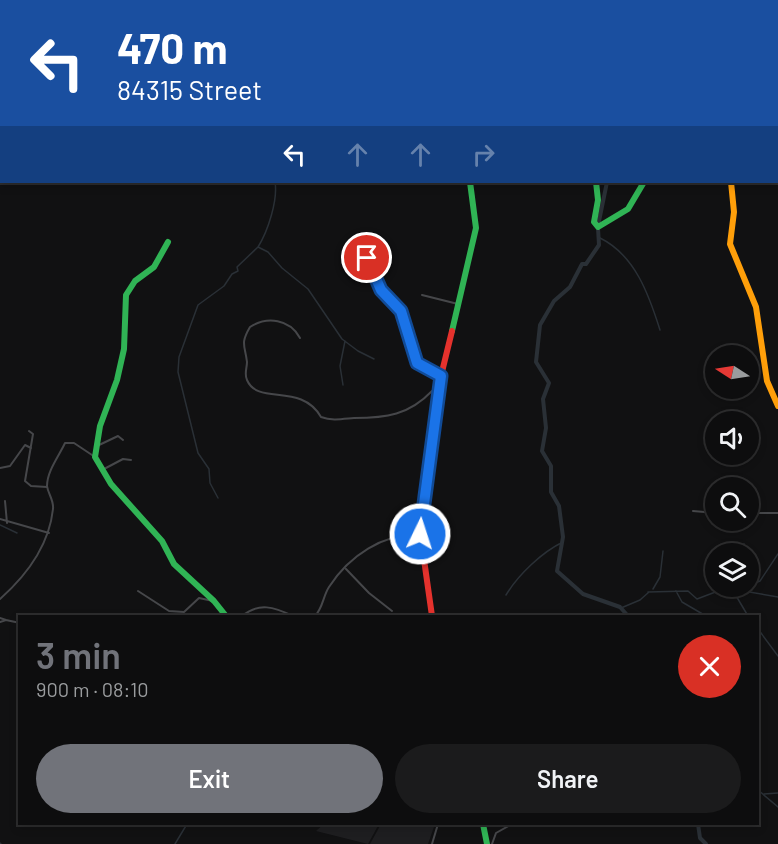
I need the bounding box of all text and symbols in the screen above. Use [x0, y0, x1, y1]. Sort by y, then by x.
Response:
text: 470 m [117, 22, 228, 72]
icon: left [18, 24, 96, 102]
text: 84315 Street [117, 73, 262, 105]
icon: left [278, 138, 311, 171]
icon: ahead [341, 138, 374, 171]
icon: ahead [404, 138, 437, 171]
icon: right [467, 138, 500, 171]
pin [341, 232, 392, 283]
icon: arrive [350, 241, 383, 274]
north arrow [705, 345, 759, 399]
map controls [705, 345, 759, 597]
button: sound [705, 411, 759, 465]
button: search [705, 477, 759, 531]
position arrow [388, 502, 452, 566]
button: layers [705, 543, 759, 597]
text: 3 min [36, 633, 121, 676]
button: close [678, 635, 741, 698]
text: 900 m · 08:10 [36, 677, 149, 701]
button: Exit [36, 744, 383, 813]
button: Share [395, 744, 741, 813]

